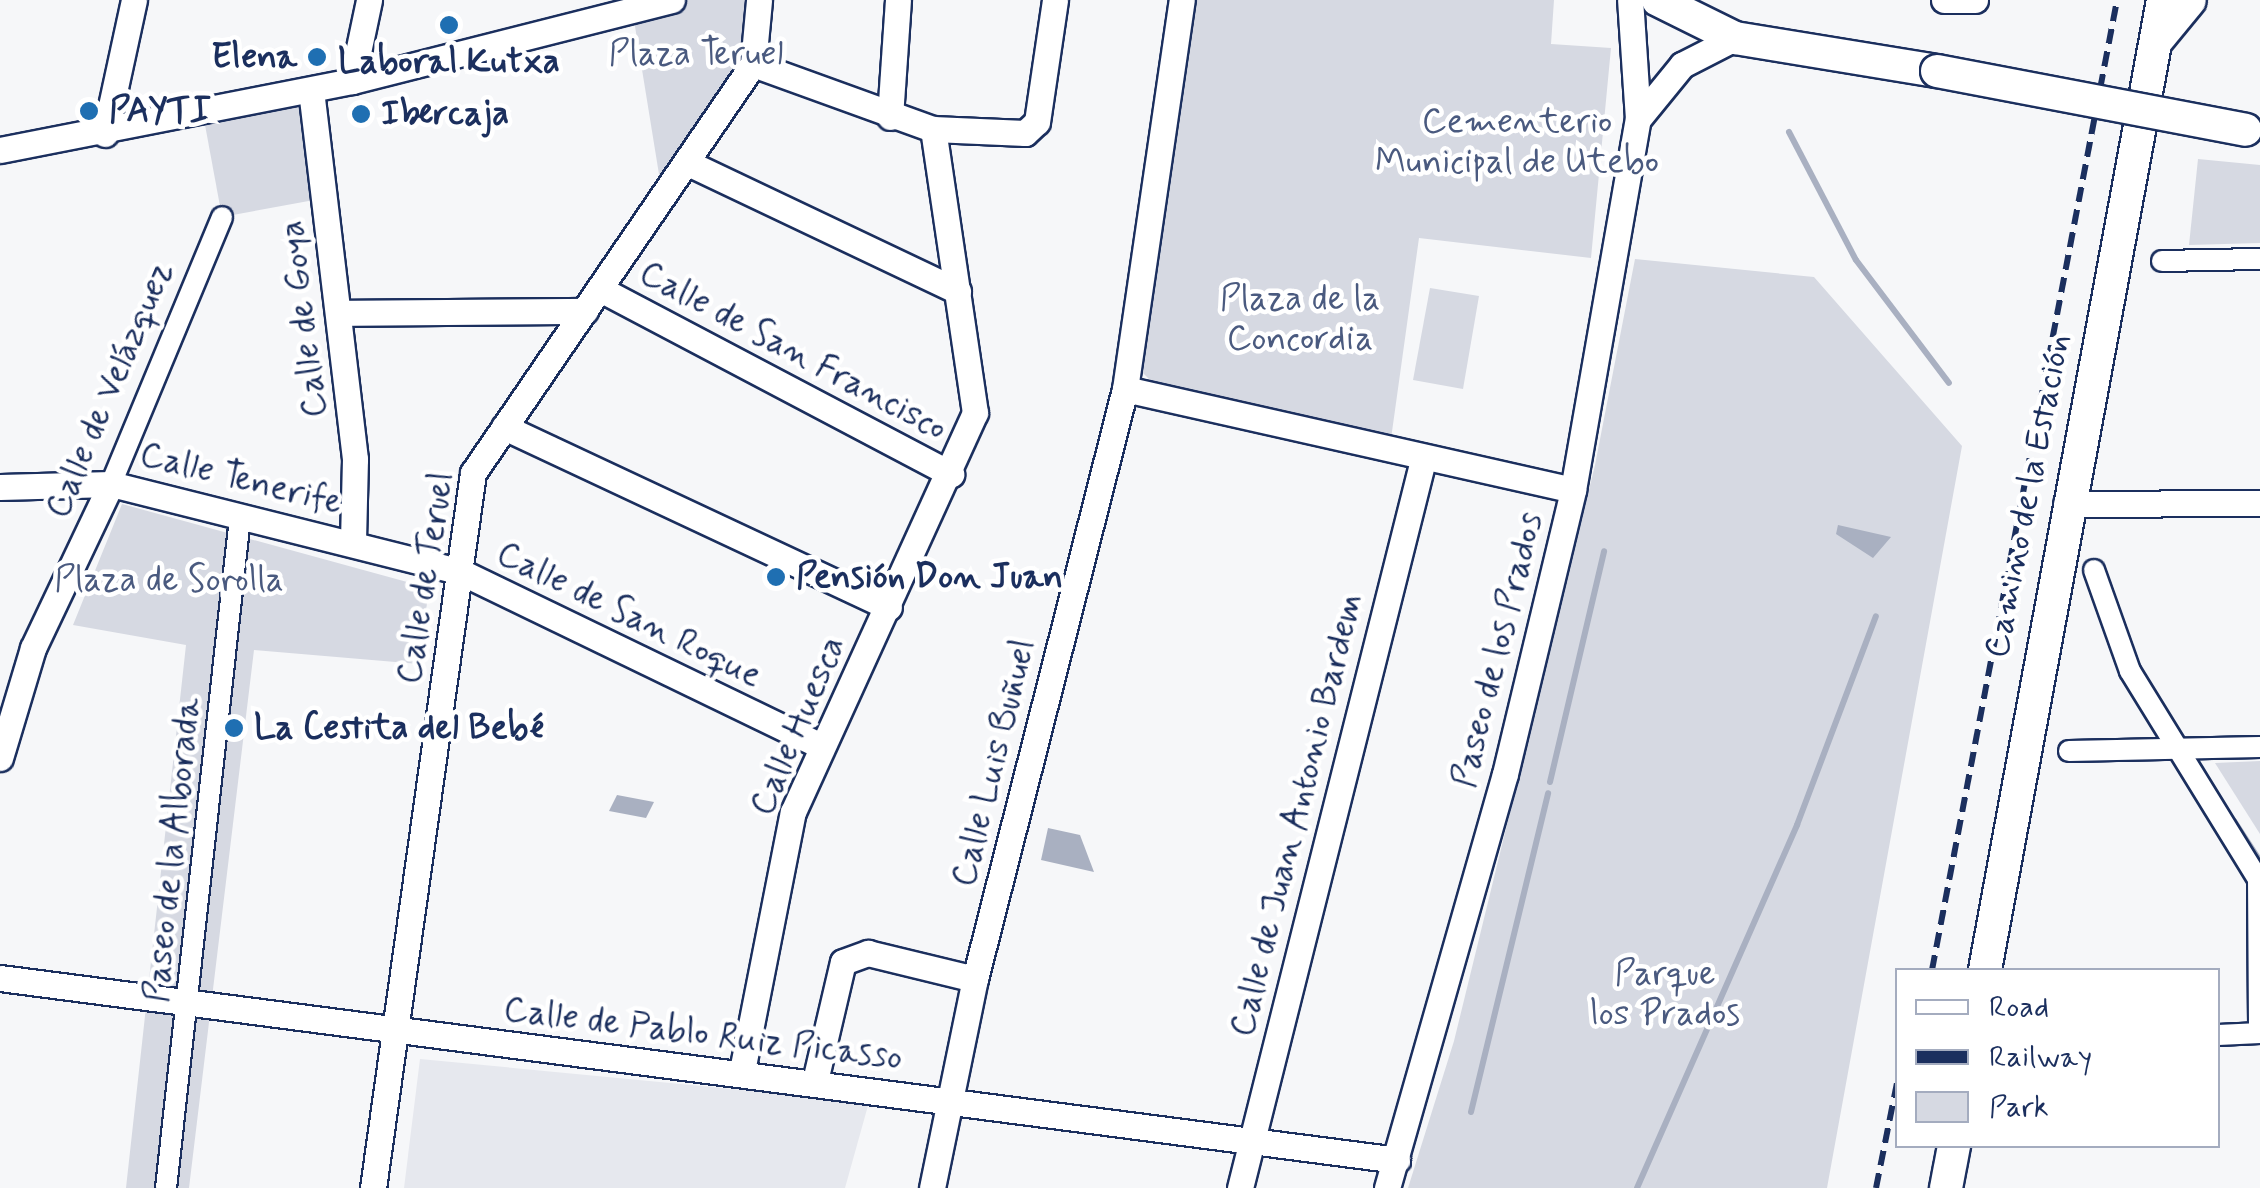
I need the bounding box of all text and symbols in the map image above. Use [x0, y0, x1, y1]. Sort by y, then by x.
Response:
marker: Laboral Kutxa [438, 14, 460, 36]
park label: Plaza Teruel [610, 33, 782, 75]
place label: Elena [211, 36, 297, 78]
place label: Laboral Kutxa [340, 41, 558, 83]
marker: Elena [306, 46, 328, 68]
place label: PAYTI [109, 90, 211, 132]
place label: Ibercaja [381, 93, 509, 135]
marker: PAYTI [78, 100, 100, 122]
park label: Cementerio Municipal de Utebo [1376, 101, 1658, 183]
marker: Ibercaja [350, 103, 372, 125]
street label: Calle de Goya [271, 217, 337, 421]
street label: Calle de San Francisco [634, 253, 952, 449]
street label: Calle de Velázquez [37, 254, 183, 526]
park label: Plaza de la Concordia [1219, 278, 1381, 360]
street label: Camino de la Estación [1976, 330, 2080, 662]
street label: Calle Tenerife [135, 434, 347, 524]
street label: Calle de Teruel [389, 472, 463, 684]
street label: Paseo de los Prados [1443, 507, 1553, 793]
street label: Calle de San Roque [495, 535, 763, 695]
place label: Pensión Don Juan [796, 556, 1056, 598]
park label: Plaza de Sorolla [53, 559, 285, 601]
marker: Pensión Don Juan [765, 566, 787, 588]
street label: Calle de Juan Antonio Bardem [1222, 591, 1372, 1039]
street label: Calle Huesca [742, 631, 854, 821]
street label: Calle Luis Buñuel [943, 636, 1045, 890]
street label: Paseo de la Alborada [136, 695, 210, 1005]
place label: La Cestita del Bebé [254, 707, 550, 749]
marker: La Cestita del Bebé [223, 717, 245, 739]
park label: Parque los Prados [1590, 953, 1740, 1035]
legend [1895, 968, 2220, 1148]
text: Road [1989, 988, 2049, 1027]
street label: Calle de Pablo Ruiz Picasso [505, 989, 901, 1079]
text: Railway [1989, 1038, 2092, 1077]
text: Park [1989, 1088, 2049, 1127]

